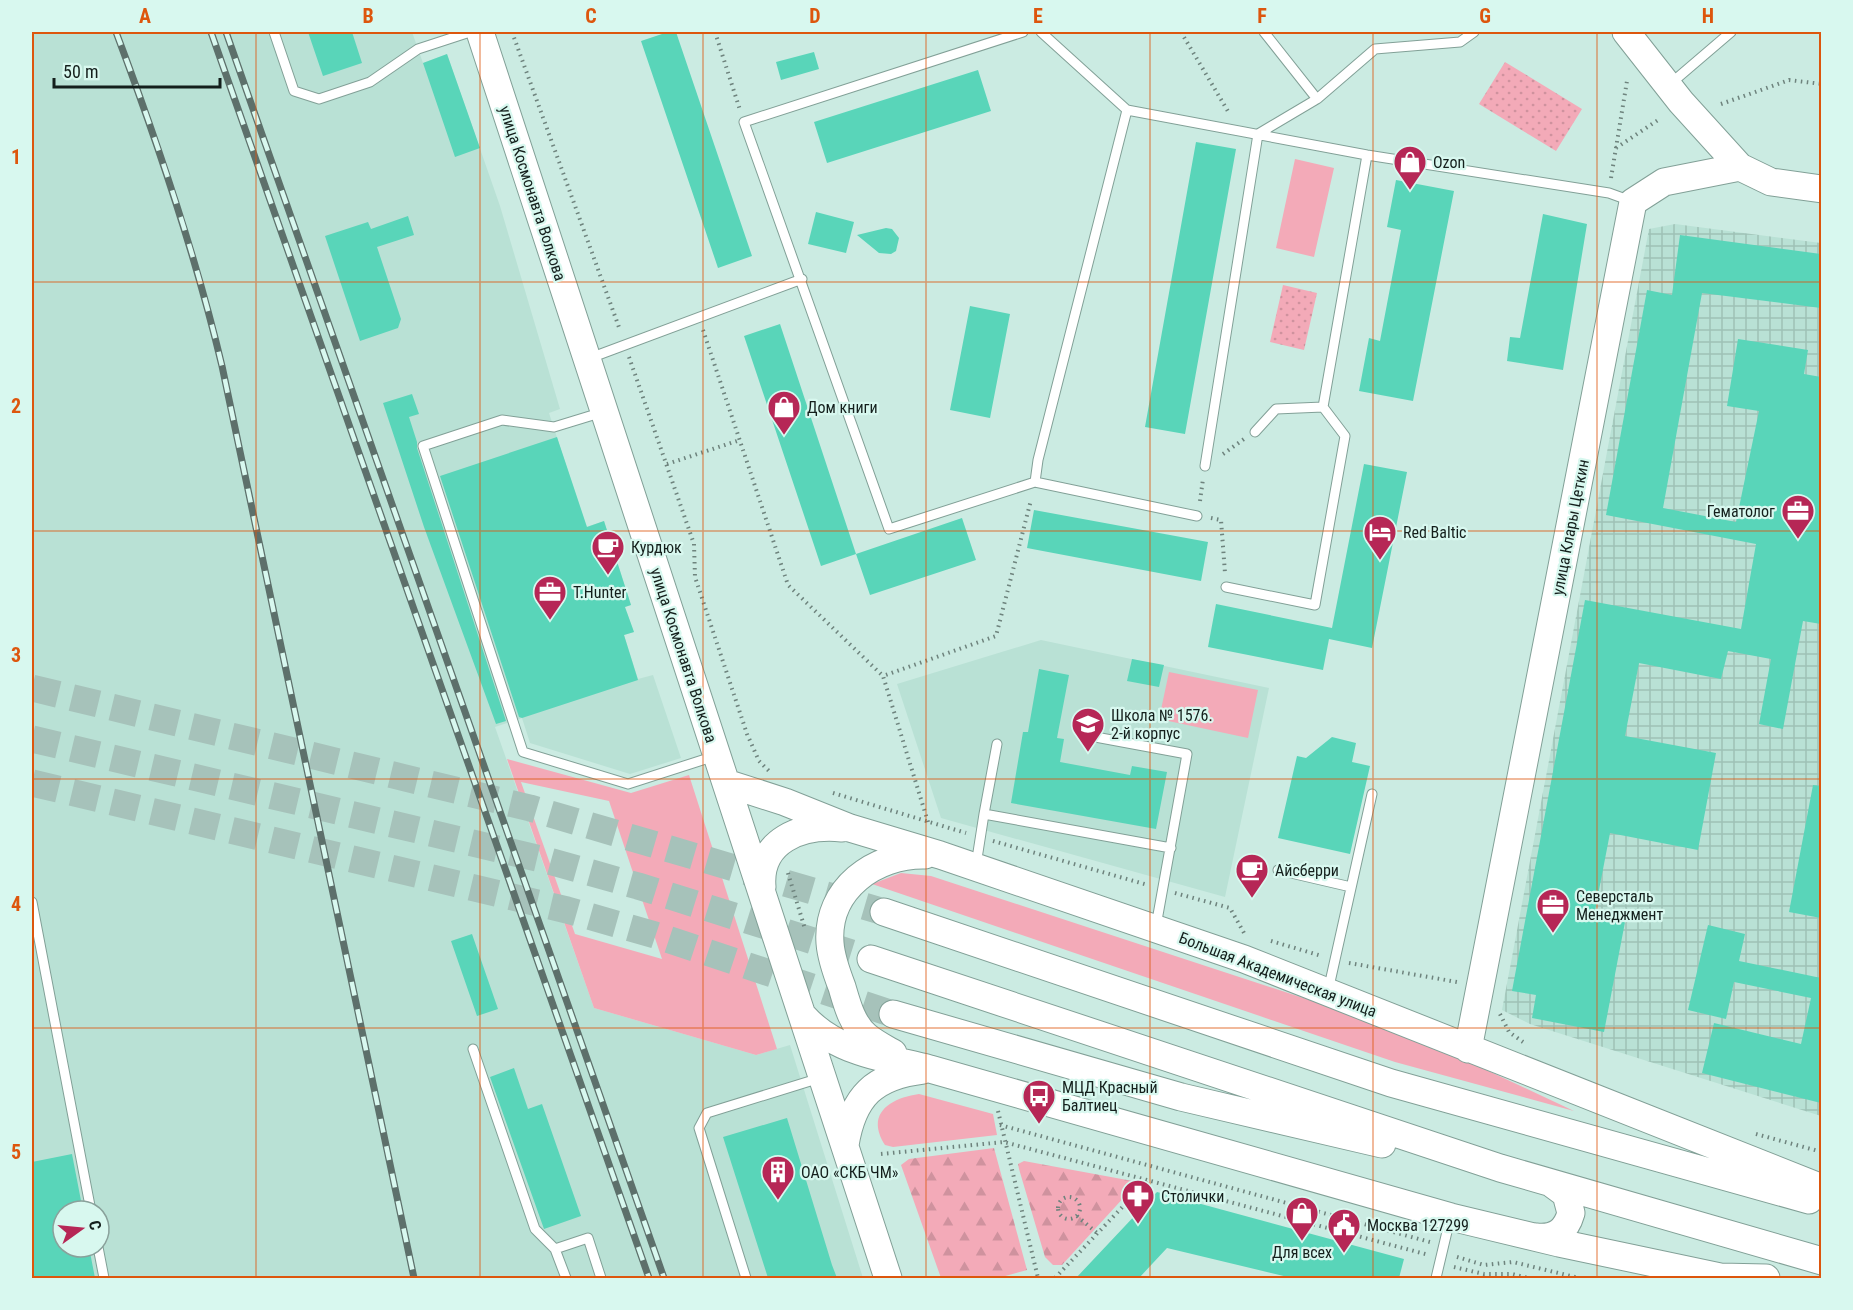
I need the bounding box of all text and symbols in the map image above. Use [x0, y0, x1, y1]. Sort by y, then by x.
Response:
text: A [139, 4, 151, 28]
text: B [362, 4, 374, 28]
text: C [585, 4, 597, 28]
text: D [809, 4, 821, 28]
text: E [1033, 4, 1043, 28]
text: F [1257, 4, 1267, 28]
text: G [1479, 4, 1491, 28]
text: H [1702, 4, 1714, 28]
scale bar [54, 51, 220, 89]
text: 50 m [63, 61, 98, 82]
street label: улица Космонавта Волкова [495, 103, 570, 283]
shop icon: Ozon [1392, 144, 1428, 191]
text: 1 [11, 145, 21, 169]
place label: Ozon [1433, 153, 1465, 172]
shop icon: Дом книги [766, 389, 802, 436]
text: 2 [11, 394, 21, 418]
place label: Дом книги [807, 398, 878, 417]
street label: улица Клары Цеткин [1548, 458, 1593, 597]
office icon: Гематолог [1780, 493, 1816, 540]
place label: Гематолог [1707, 502, 1775, 521]
hotel icon: Red Baltic [1362, 514, 1398, 561]
place label: Red Baltic [1403, 523, 1466, 542]
cafe icon: Курдюк [590, 529, 626, 576]
place label: Курдюк [631, 538, 682, 557]
street label: улица Космонавта Волкова [646, 565, 721, 745]
office icon: T.Hunter [532, 574, 568, 621]
place label: T.Hunter [573, 583, 626, 602]
text: 3 [11, 643, 21, 667]
school or university icon: Школа № 1576. 2-й корпус [1070, 706, 1106, 753]
place label: Школа № 1576. 2-й корпус [1111, 706, 1213, 743]
cafe icon: Айсберри [1234, 852, 1270, 899]
place label: Айсберри [1275, 861, 1339, 880]
office icon: Северсталь Менеджмент [1535, 887, 1571, 934]
place label: Северсталь Менеджмент [1576, 887, 1663, 924]
text: 4 [11, 892, 21, 916]
street label: Большая Академическая улица [1176, 928, 1379, 1021]
bus stop icon: МЦД Красный Балтиец [1021, 1078, 1057, 1125]
place label: МЦД Красный Балтиец [1062, 1078, 1158, 1115]
text: 5 [11, 1140, 21, 1164]
building icon: ОАО «СКБ ЧМ» [760, 1154, 796, 1201]
place label: ОАО «СКБ ЧМ» [801, 1163, 899, 1182]
pharmacy icon: Столички [1120, 1178, 1156, 1225]
place label: Столички [1161, 1187, 1224, 1206]
shop icon: Для всех [1284, 1195, 1320, 1242]
north arrow [51, 1199, 111, 1259]
public building icon: Москва 127299 [1326, 1207, 1362, 1254]
place label: Москва 127299 [1367, 1216, 1469, 1235]
text: С [85, 1218, 105, 1232]
place label: Для всех [1272, 1243, 1332, 1262]

